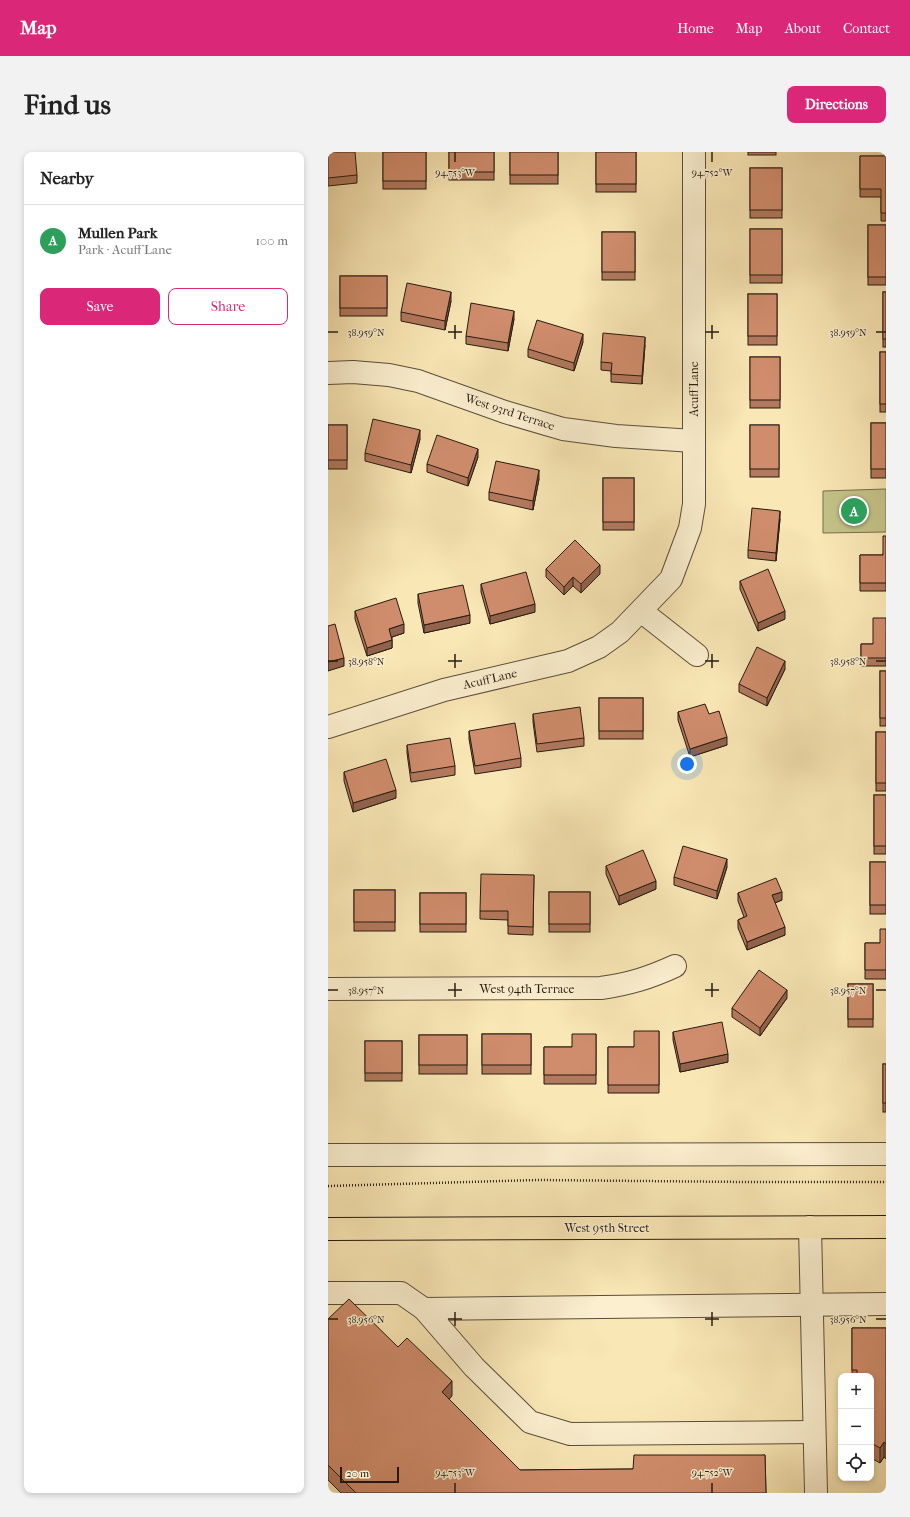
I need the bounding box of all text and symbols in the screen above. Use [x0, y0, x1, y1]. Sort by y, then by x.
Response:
text: Map [20, 17, 56, 39]
text: Home [677, 20, 714, 37]
text: Map [736, 20, 763, 37]
text: About [785, 20, 821, 37]
text: Contact [843, 20, 890, 37]
button: Directions [787, 86, 886, 123]
text: Find us [24, 88, 111, 121]
text: 94.753°W [435, 167, 476, 179]
text: 94.752°W [692, 167, 733, 179]
text: Nearby [40, 168, 94, 188]
text: Mullen Park [78, 224, 157, 242]
text: A [49, 233, 57, 248]
text: 100 m [255, 233, 288, 248]
text: Park · Acuff Lane [78, 242, 172, 257]
button: Save [40, 288, 160, 325]
button: Share [168, 288, 288, 325]
text: 38.959°N [348, 327, 385, 339]
text: 38.959°N [830, 327, 867, 339]
street label: Acuff Lane [687, 361, 701, 418]
street label: West 93rd Terrace [462, 391, 557, 433]
pin: A [841, 496, 867, 526]
text: 38.958°N [348, 656, 385, 668]
text: 38.958°N [830, 656, 867, 668]
street label: Acuff Lane [461, 666, 519, 692]
your location [677, 754, 697, 774]
street label: West 94th Terrace [478, 982, 575, 996]
text: 38.957°N [348, 985, 385, 997]
text: 38.957°N [830, 985, 867, 997]
street label: West 95th Street [564, 1221, 650, 1235]
text: 38.956°N [347, 1314, 385, 1326]
text: 38.956°N [829, 1314, 867, 1326]
map controls [838, 1373, 874, 1481]
button: + [838, 1373, 874, 1409]
button: − [838, 1409, 874, 1445]
button: locate [838, 1445, 874, 1481]
scale bar [340, 1465, 399, 1484]
text: 20 m [346, 1467, 369, 1480]
text: 94.753°W [435, 1467, 476, 1479]
text: 94.752°W [692, 1467, 733, 1479]

